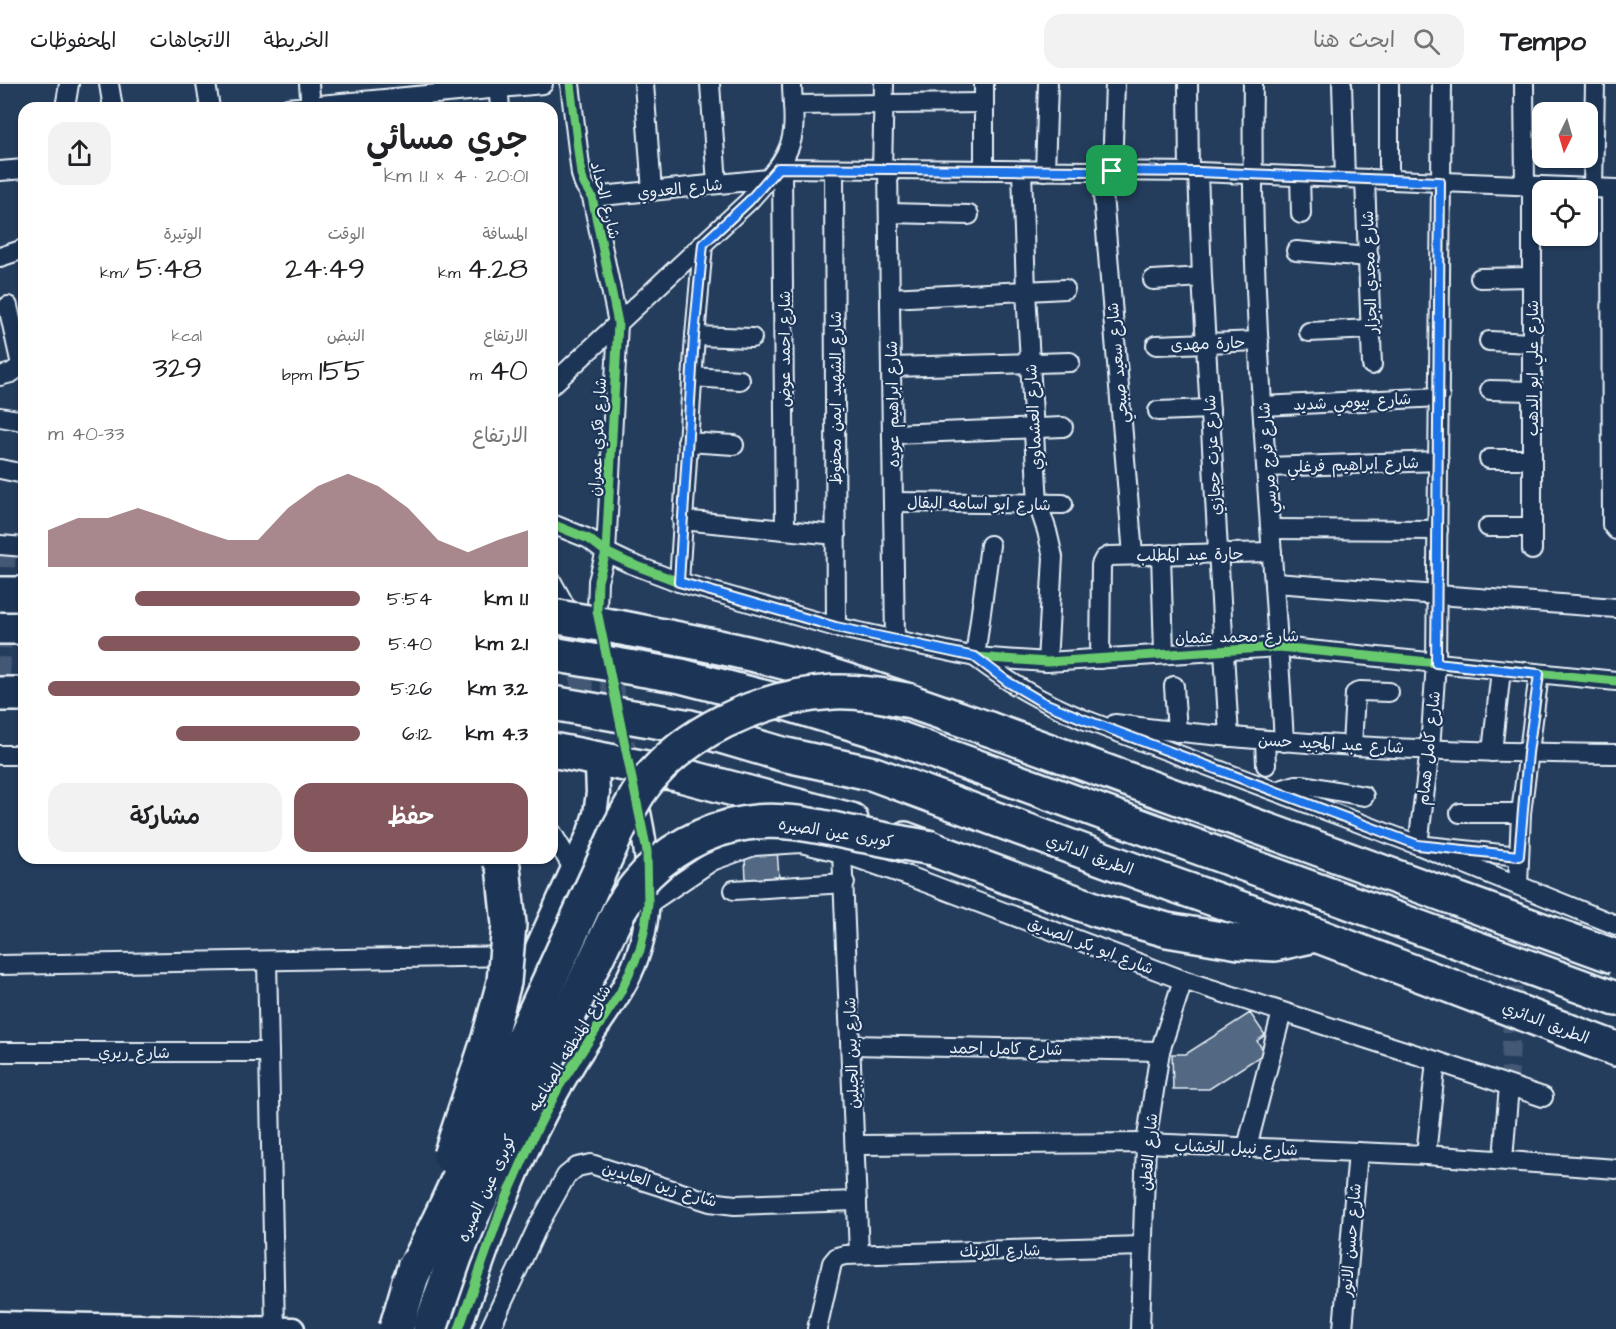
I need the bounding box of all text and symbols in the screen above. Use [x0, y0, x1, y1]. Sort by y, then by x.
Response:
search box [1044, 14, 1464, 68]
text: Tempo [1500, 22, 1586, 61]
text: ابحث هنا [1313, 25, 1395, 56]
icon: search [1410, 25, 1443, 58]
text: المحفوظات [30, 26, 116, 55]
text: الاتجاهات [149, 26, 231, 55]
text: الخريطة [264, 26, 329, 55]
north arrow [1532, 102, 1598, 168]
map controls [1532, 102, 1598, 246]
text: جري مسائي [366, 116, 528, 162]
button: share [48, 122, 111, 185]
pin [1086, 145, 1137, 196]
icon: arrive [1095, 154, 1128, 187]
street label: شارع الحداد [585, 159, 625, 241]
text: 20:01 · 4 × 1.1 km [384, 162, 528, 190]
street label: شارع العدوي [636, 174, 724, 204]
button: locate [1532, 180, 1598, 246]
street label: شارع مجدي الجزار [1357, 210, 1383, 336]
text: الوتيرة [163, 223, 202, 245]
text: الوقت [328, 223, 365, 245]
text: المسافة [482, 223, 528, 245]
text: 5:48 [136, 248, 202, 290]
text: 24:49 [285, 248, 365, 290]
text: 4.28 [467, 248, 528, 290]
text: /km [100, 262, 136, 284]
text: km [438, 262, 467, 284]
street label: شارع احمد عوض [774, 291, 796, 407]
street label: شارع علي ابو الدهب [1522, 300, 1547, 436]
street label: شارع سعيد صبحي [1102, 301, 1137, 424]
street label: شارع الشهيد ايمن محفوظ [825, 311, 847, 485]
text: kcal [171, 325, 202, 347]
text: النبض [327, 325, 365, 347]
text: الارتفاع [483, 325, 528, 347]
street label: حارة مهدى [1170, 332, 1246, 356]
street label: شارع ابراهيم عوده [881, 340, 906, 467]
text: 329 [152, 347, 202, 389]
text: 155 [319, 350, 365, 392]
text: 40 [489, 350, 528, 392]
street label: شارع العشماوي [1020, 363, 1048, 470]
text: bpm [282, 364, 319, 386]
text: m [470, 364, 489, 386]
street label: شارع فكري عمران [584, 377, 612, 497]
street label: شارع بيومي شديد [1292, 388, 1412, 419]
street label: شارع عزت حجازي [1199, 394, 1227, 516]
street label: شارع فرج مرسي [1253, 401, 1286, 514]
text: 33–40 m [48, 420, 124, 448]
text: الارتفاع [472, 422, 528, 450]
street label: شارع ابراهيم فرغلي [1287, 452, 1419, 481]
street label: شارع ابو اسامه البقال [907, 492, 1051, 516]
street label: حارة عبد المطلب [1136, 543, 1244, 567]
text: 5:54 [387, 585, 432, 613]
text: 1.1 km [484, 585, 528, 613]
street label: شارع محمد عثمان [1175, 625, 1299, 649]
text: 5:40 [388, 630, 432, 658]
text: 2.1 km [475, 630, 528, 658]
text: 5:26 [391, 675, 432, 703]
text: 3.2 km [468, 675, 528, 703]
street label: شارع كامل همام [1412, 690, 1447, 807]
text: 6:12 [402, 720, 432, 748]
text: 4.3 km [466, 720, 528, 748]
street label: شارع عبد المجيد حسن [1257, 729, 1405, 759]
button: مشاركة [48, 783, 282, 852]
button: حفظ [294, 783, 528, 852]
street label: كوبرى عين الصيره [777, 813, 895, 853]
street label: الطريق الدائري [1043, 829, 1136, 881]
street label: شارع ابو بكر الصديق [1025, 912, 1157, 980]
street label: شارع المنطقه الصناعيه [523, 981, 617, 1116]
street label: الطريق الدائري [1499, 996, 1592, 1050]
street label: شارع بين الجبلين [839, 997, 865, 1109]
street label: شارع كامل احمد [949, 1037, 1063, 1061]
street label: شارع ريري [98, 1042, 170, 1064]
street label: شارع القطن [1135, 1112, 1163, 1192]
street label: كوبرى عين الصيره [452, 1131, 521, 1246]
street label: شارع نبيل الخشاب [1174, 1135, 1298, 1161]
street label: شارع زين العابدين [600, 1157, 720, 1213]
street label: شارع حسن الانور [1335, 1182, 1367, 1299]
street label: شارع الكرنك [960, 1239, 1040, 1263]

